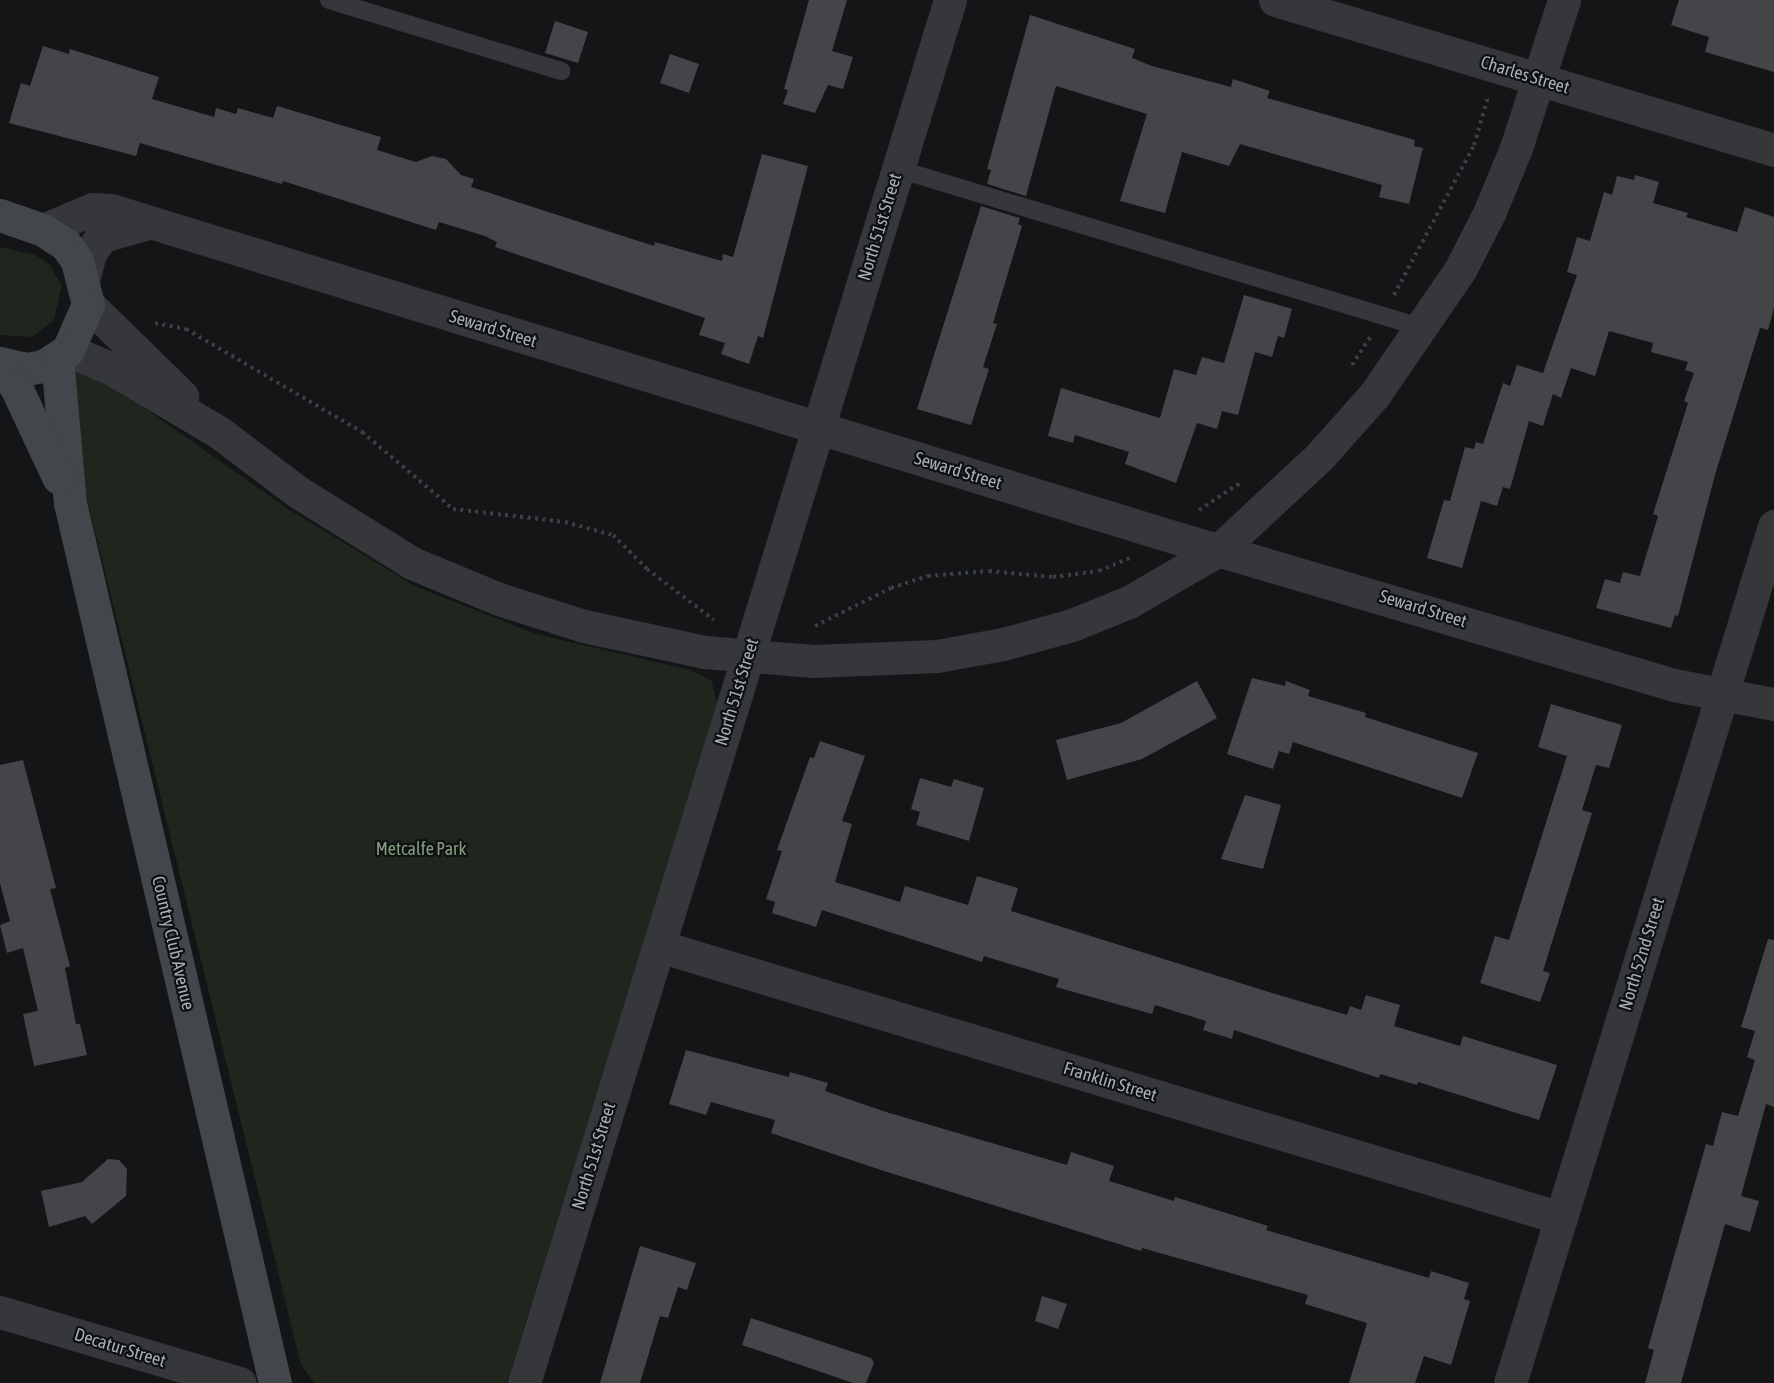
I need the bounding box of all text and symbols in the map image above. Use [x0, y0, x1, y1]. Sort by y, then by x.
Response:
street label: Charles Street [1478, 51, 1572, 99]
street label: North 51st Street [853, 171, 907, 283]
street label: Seward Street [447, 305, 539, 353]
street label: Seward Street [912, 447, 1004, 495]
street label: Seward Street [1377, 585, 1469, 633]
street label: North 51st Street [710, 636, 764, 748]
park label: Metcalfe Park [376, 838, 466, 860]
street label: Country Club Avenue [147, 874, 199, 1012]
street label: North 52nd Street [1615, 895, 1669, 1013]
street label: Franklin Street [1061, 1058, 1159, 1106]
street label: North 51st Street [567, 1100, 621, 1212]
street label: Decatur Street [72, 1324, 168, 1372]

